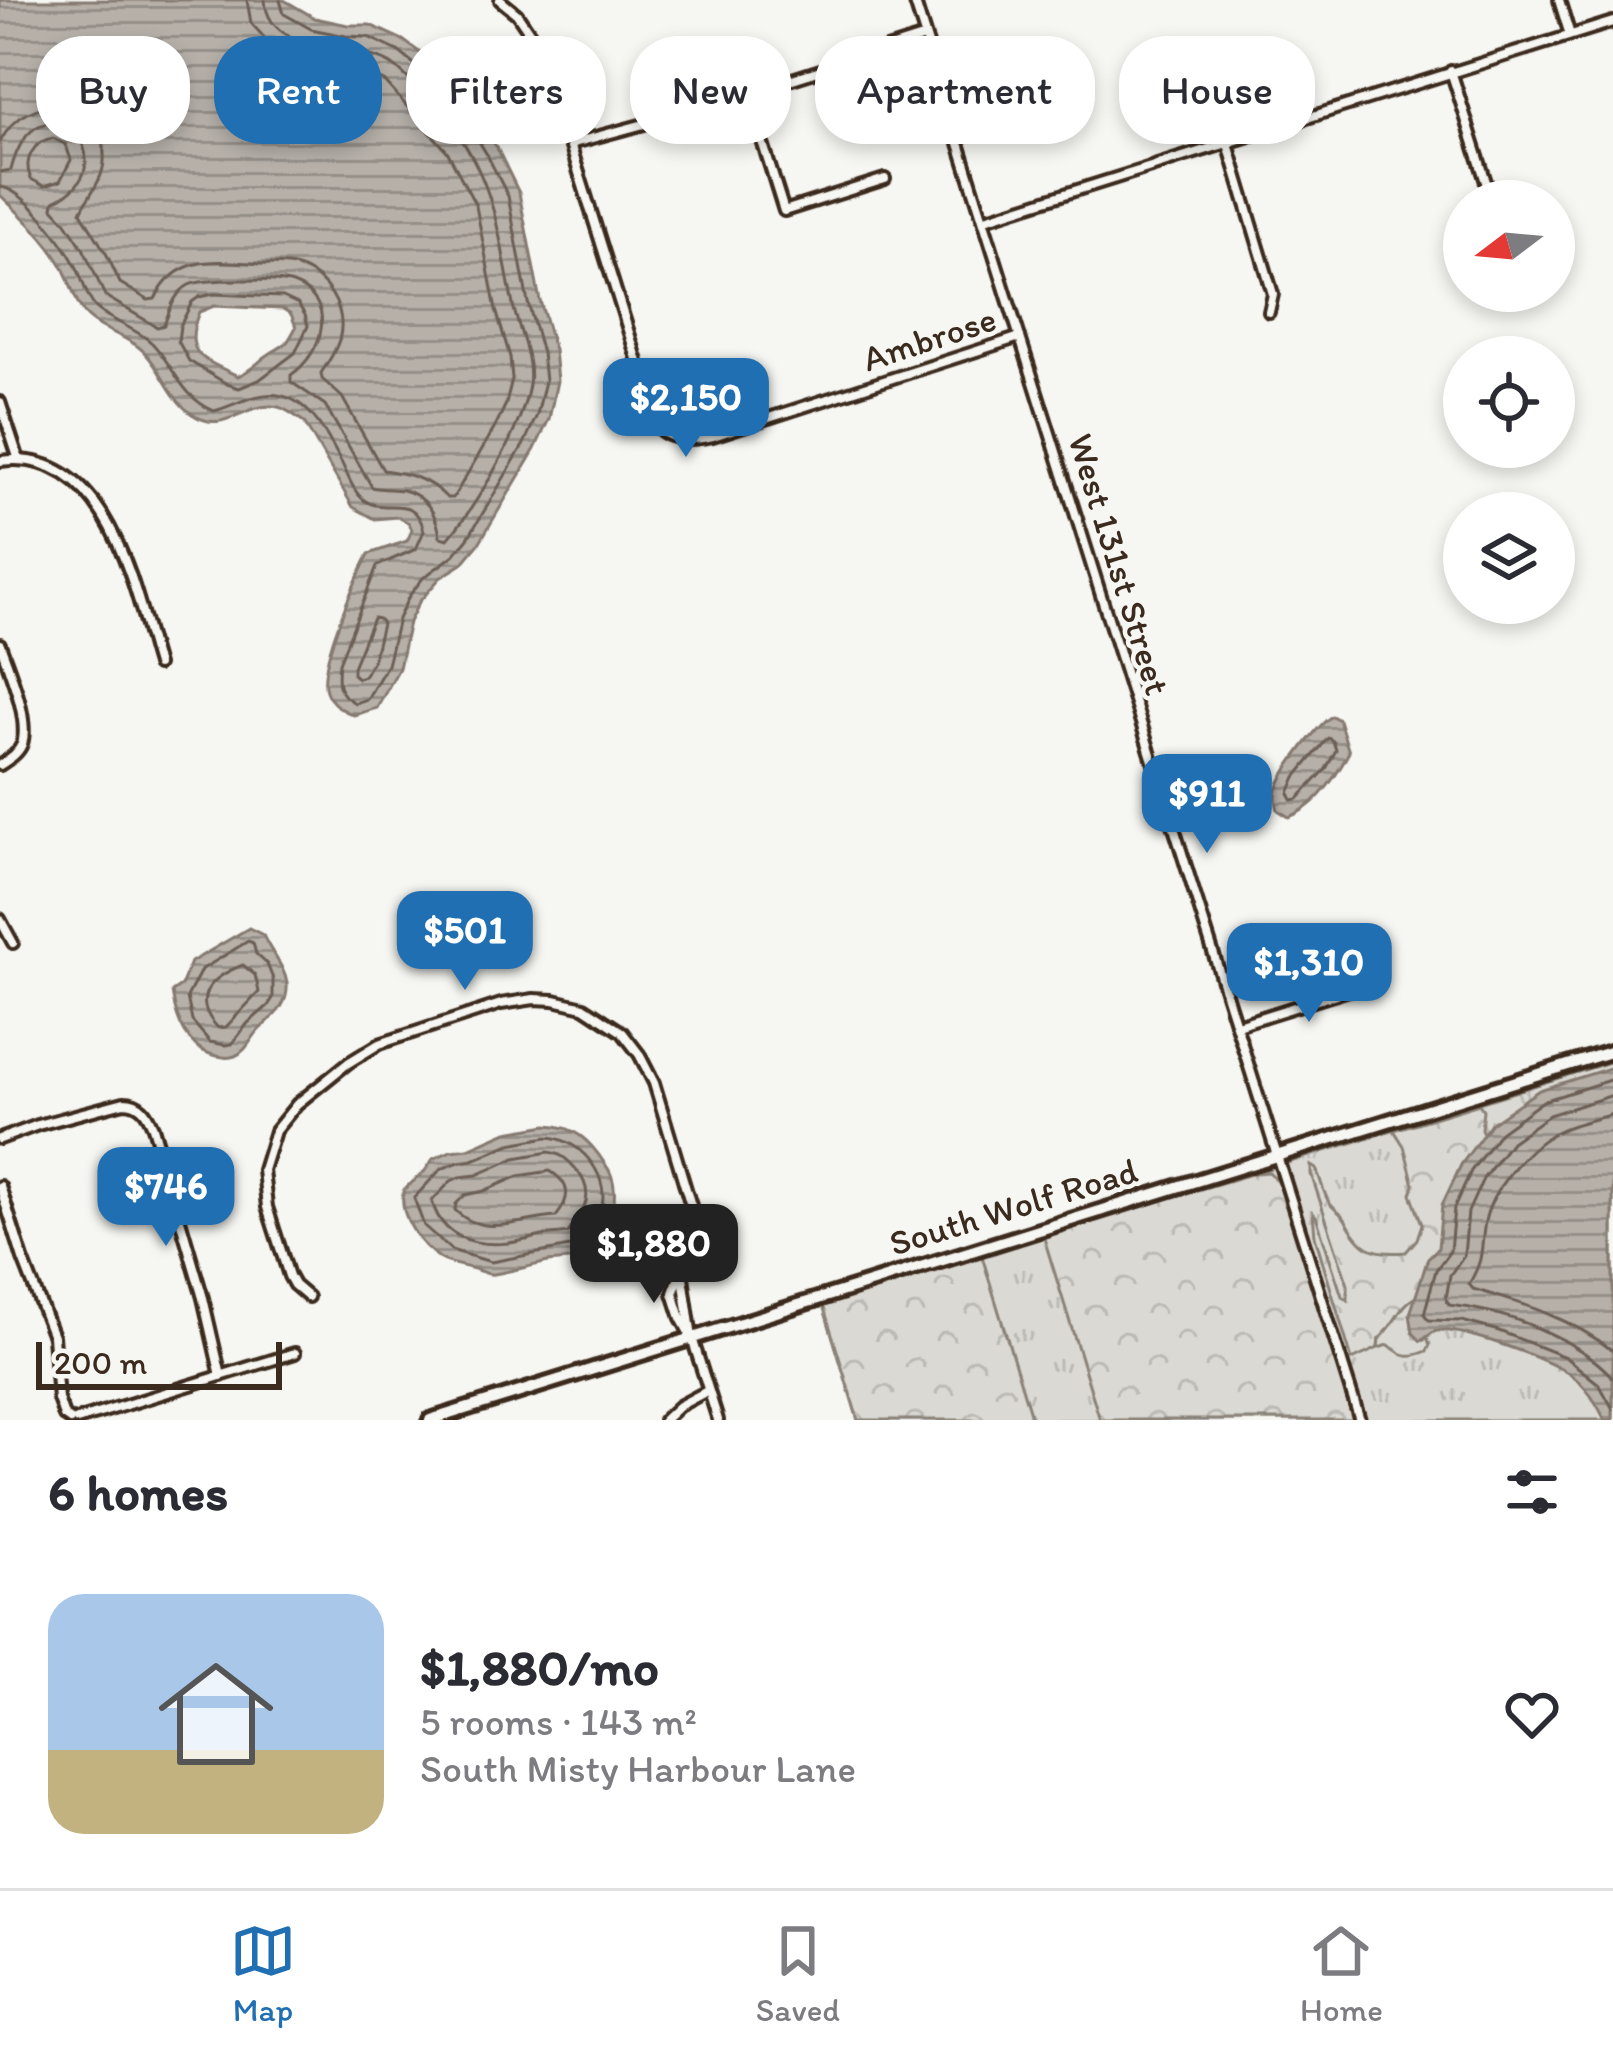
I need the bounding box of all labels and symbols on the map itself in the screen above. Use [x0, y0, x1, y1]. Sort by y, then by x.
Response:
north arrow [1443, 180, 1575, 312]
street label: Ambrose [857, 297, 1001, 380]
pin: $2,150 [588, 358, 784, 460]
street label: West 131st Street [1059, 428, 1180, 700]
pin: $911 [1136, 754, 1278, 856]
pin: $501 [394, 891, 536, 993]
pin: $1,310 [1211, 923, 1407, 1025]
pin: $746 [95, 1147, 237, 1249]
street label: South Wolf Road [884, 1148, 1142, 1265]
pin: $1,880 [556, 1204, 752, 1306]
scale bar [36, 1336, 282, 1389]

